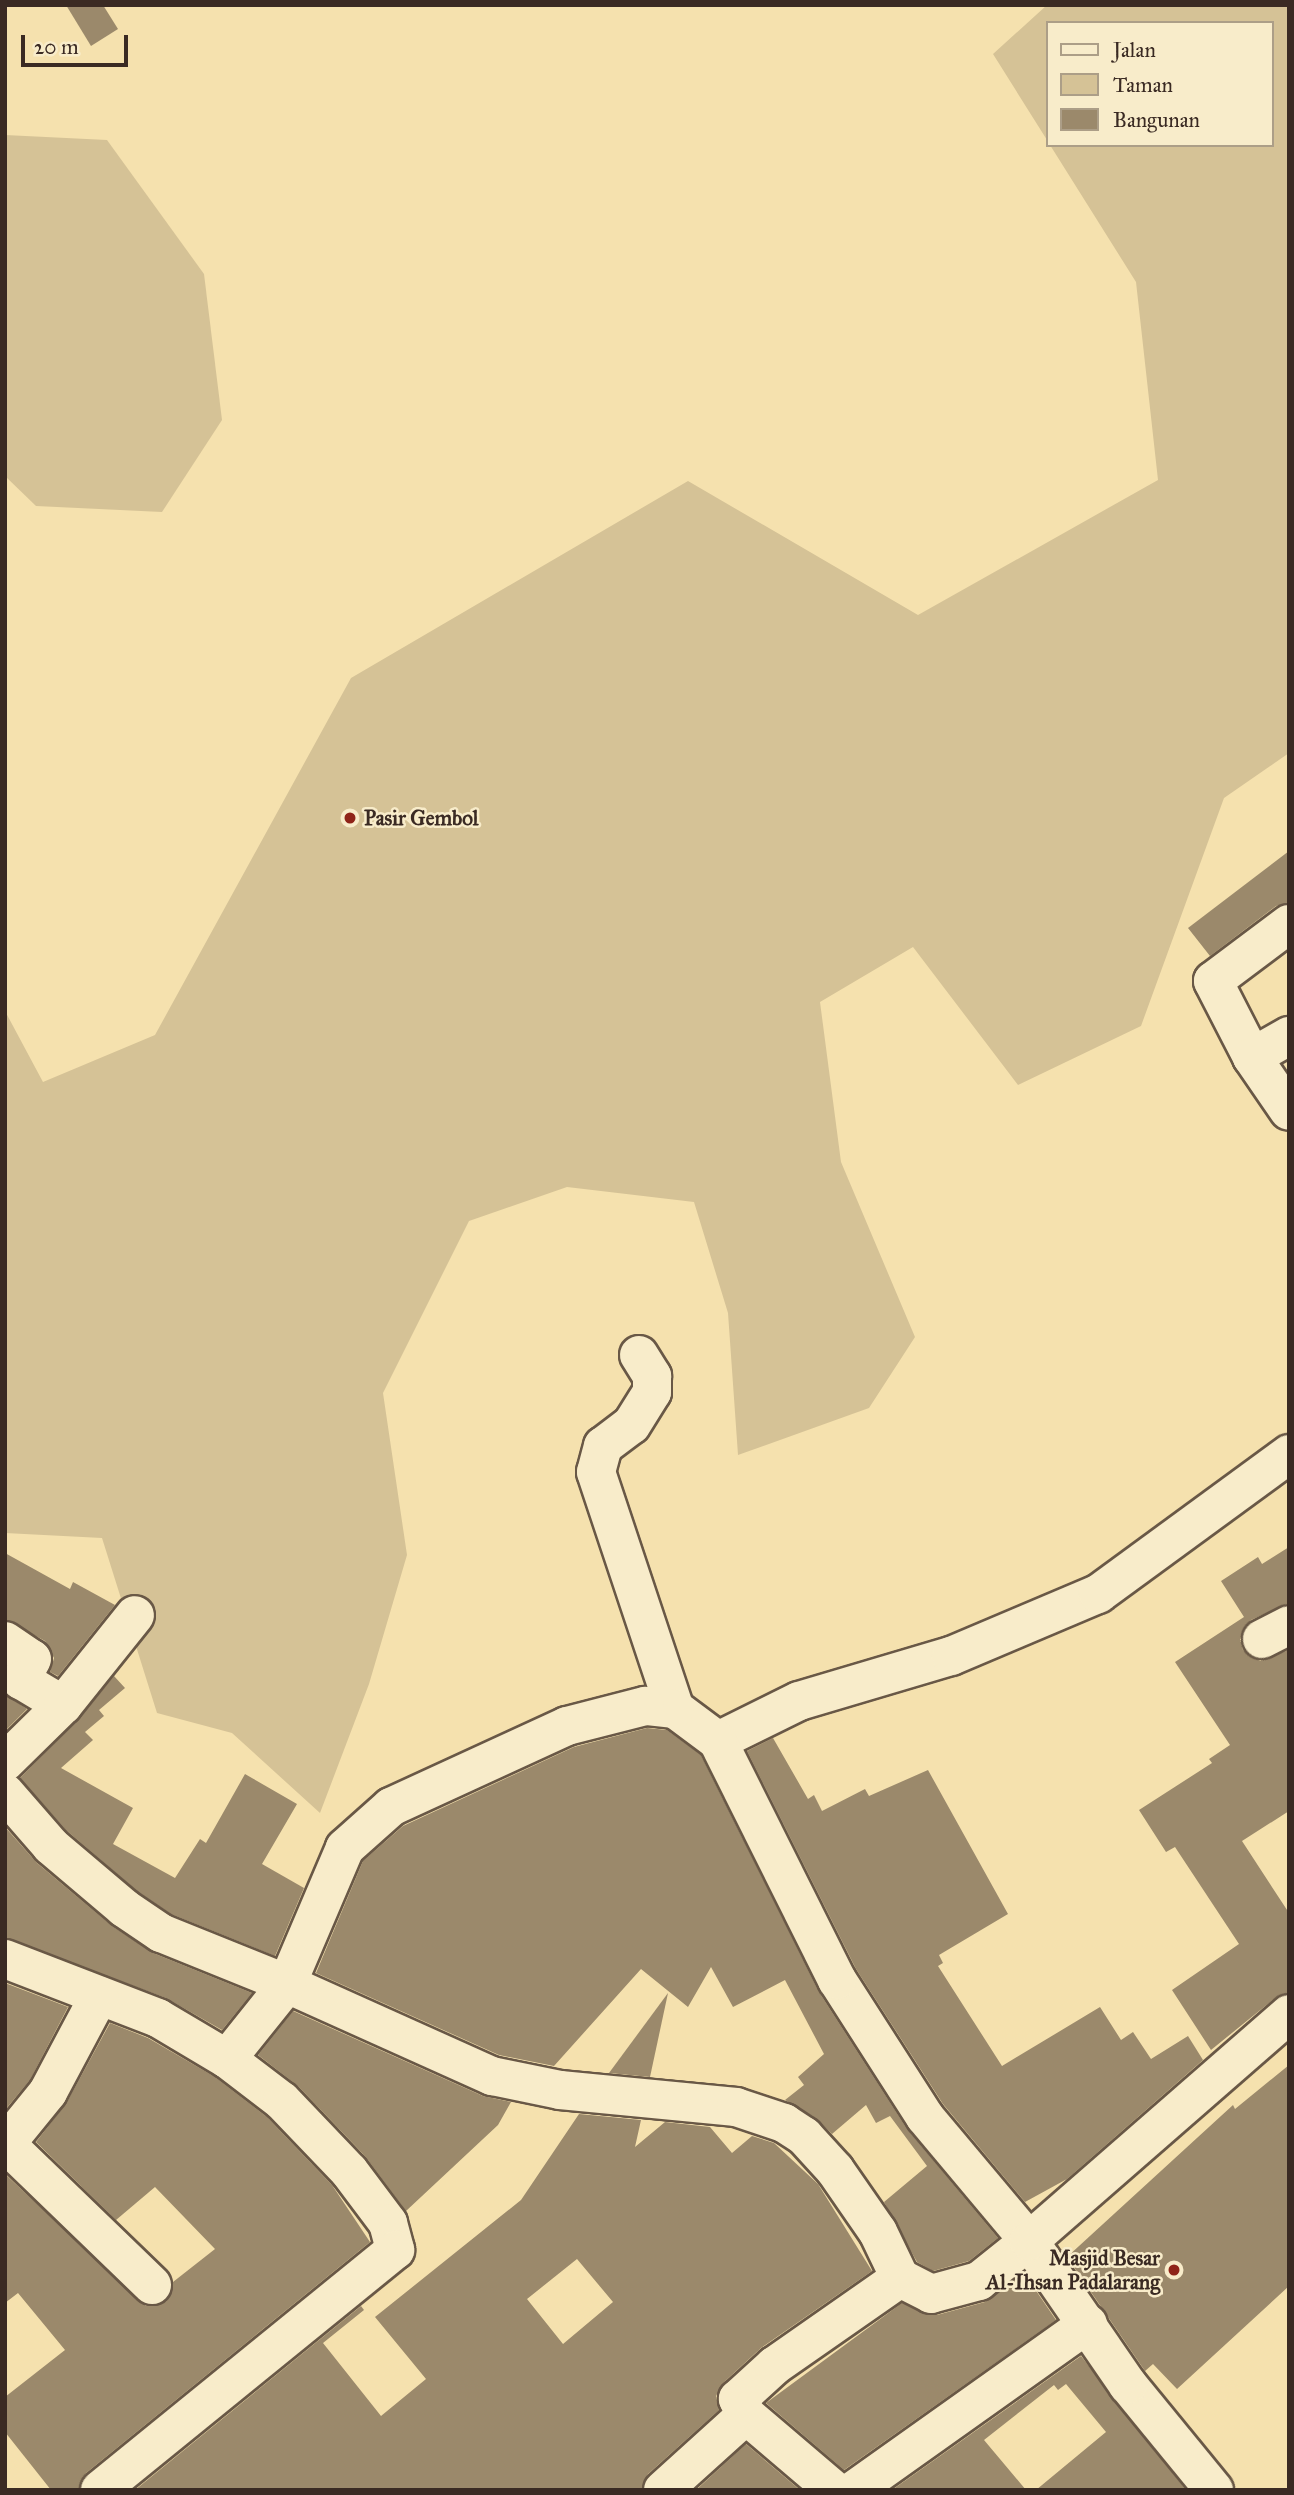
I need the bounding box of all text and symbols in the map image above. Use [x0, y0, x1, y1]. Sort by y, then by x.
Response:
scale bar [24, 21, 131, 65]
legend [1046, 21, 1273, 147]
text: 20 m [34, 34, 79, 60]
text: Jalan [1113, 37, 1156, 63]
text: Taman [1113, 72, 1173, 98]
text: Bangunan [1113, 107, 1200, 133]
place label: Pasir Gembol [364, 805, 479, 831]
marker: Pasir Gembol [342, 810, 358, 826]
place label: Masjid Besar Al-Ihsan Padalarang [986, 2245, 1160, 2295]
marker: Masjid Besar Al-Ihsan Padalarang [1166, 2262, 1182, 2278]

